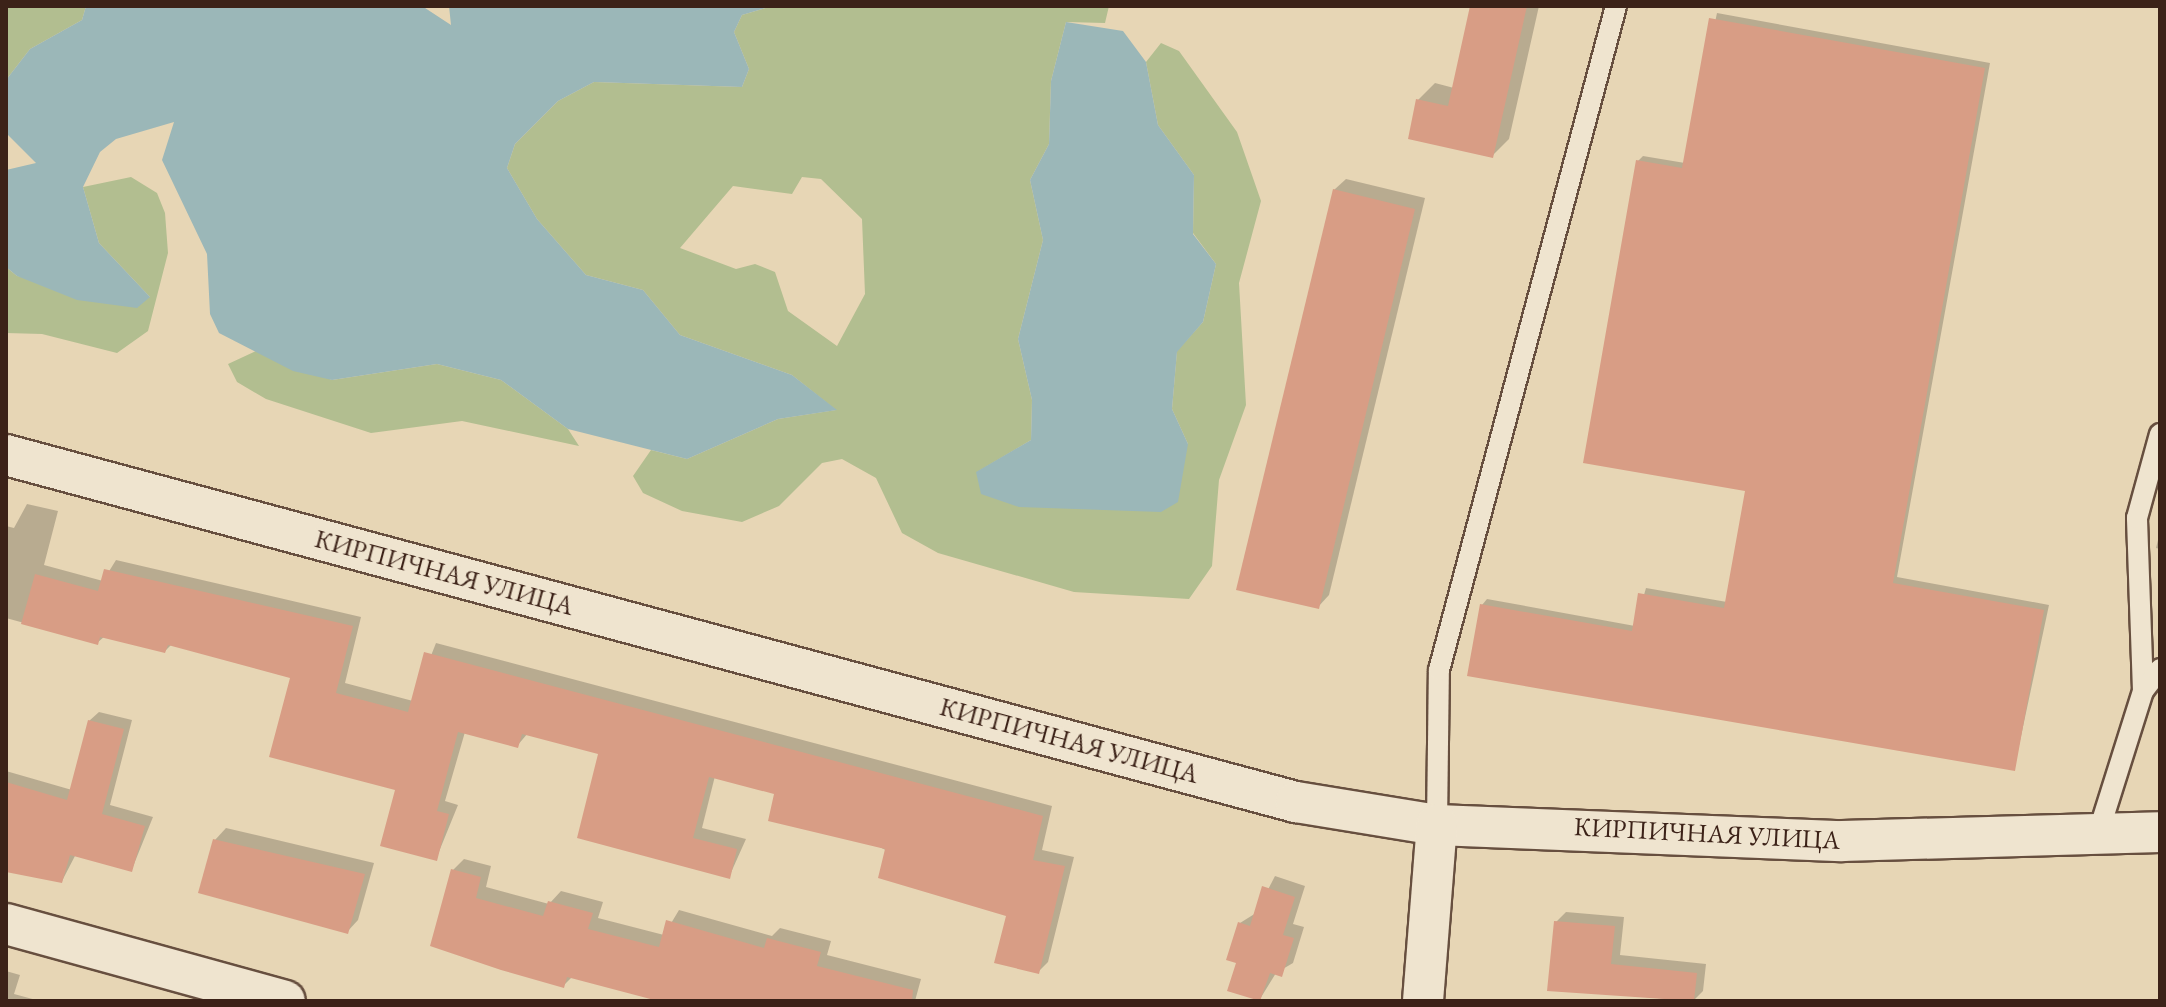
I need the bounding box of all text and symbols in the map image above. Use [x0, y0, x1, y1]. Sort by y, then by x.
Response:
street label: КИРПИЧНАЯ УЛИЦА [311, 523, 577, 623]
street label: КИРПИЧНАЯ УЛИЦА [936, 691, 1202, 791]
street label: КИРПИЧНАЯ УЛИЦА [1573, 811, 1841, 857]

